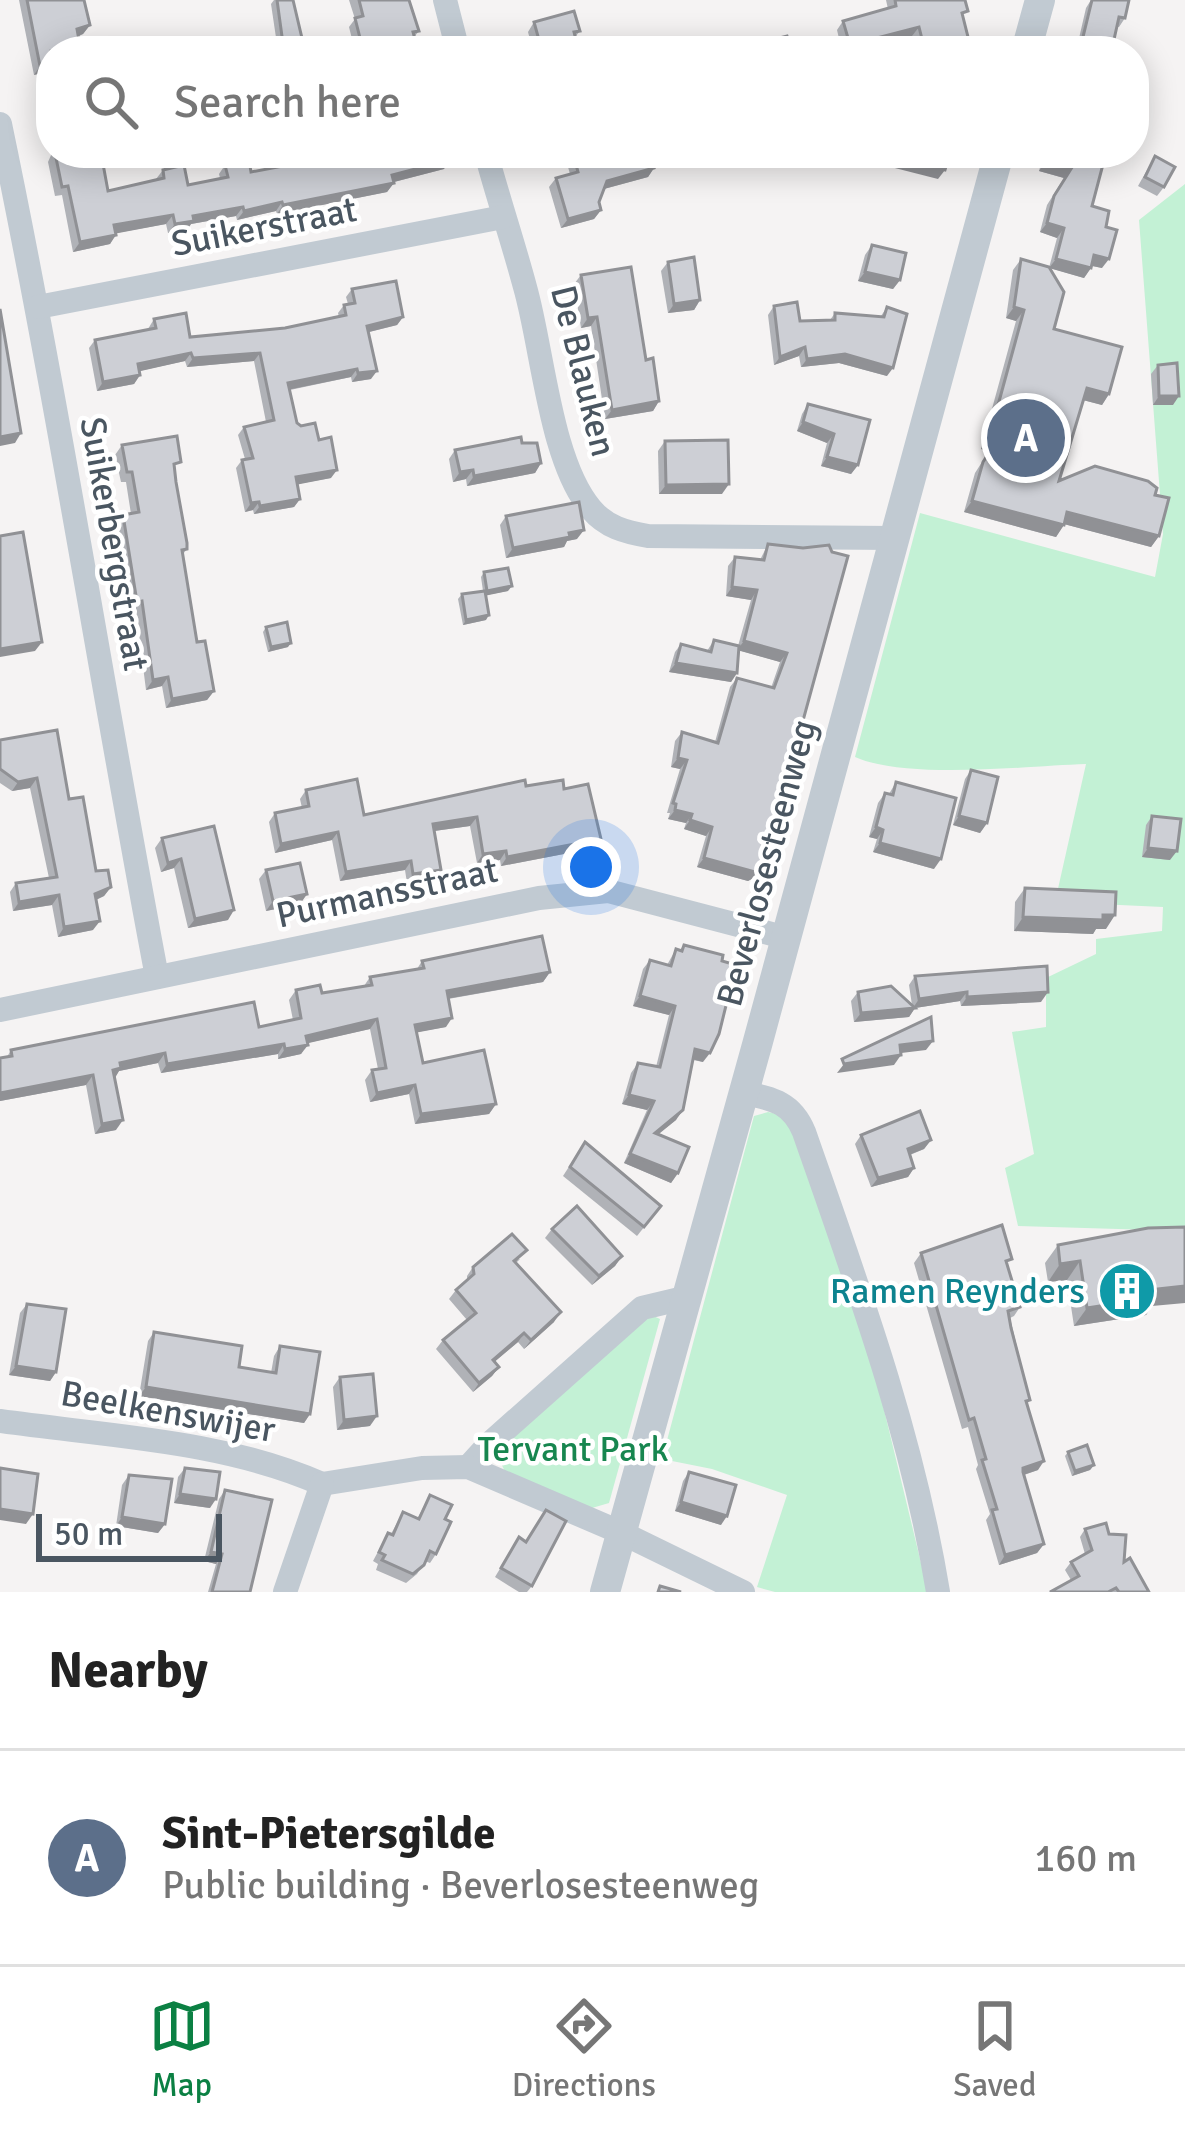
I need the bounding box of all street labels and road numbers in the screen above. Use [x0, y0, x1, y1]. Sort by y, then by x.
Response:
street label: Suikerstraat [167, 187, 361, 267]
street label: De Blauken [540, 281, 626, 461]
street label: Suikerbergstraat [70, 414, 158, 674]
street label: Beverlosesteenweg [707, 715, 827, 1011]
street label: Purmansstraat [272, 848, 502, 938]
street label: Beelkenswijer [57, 1371, 279, 1453]

